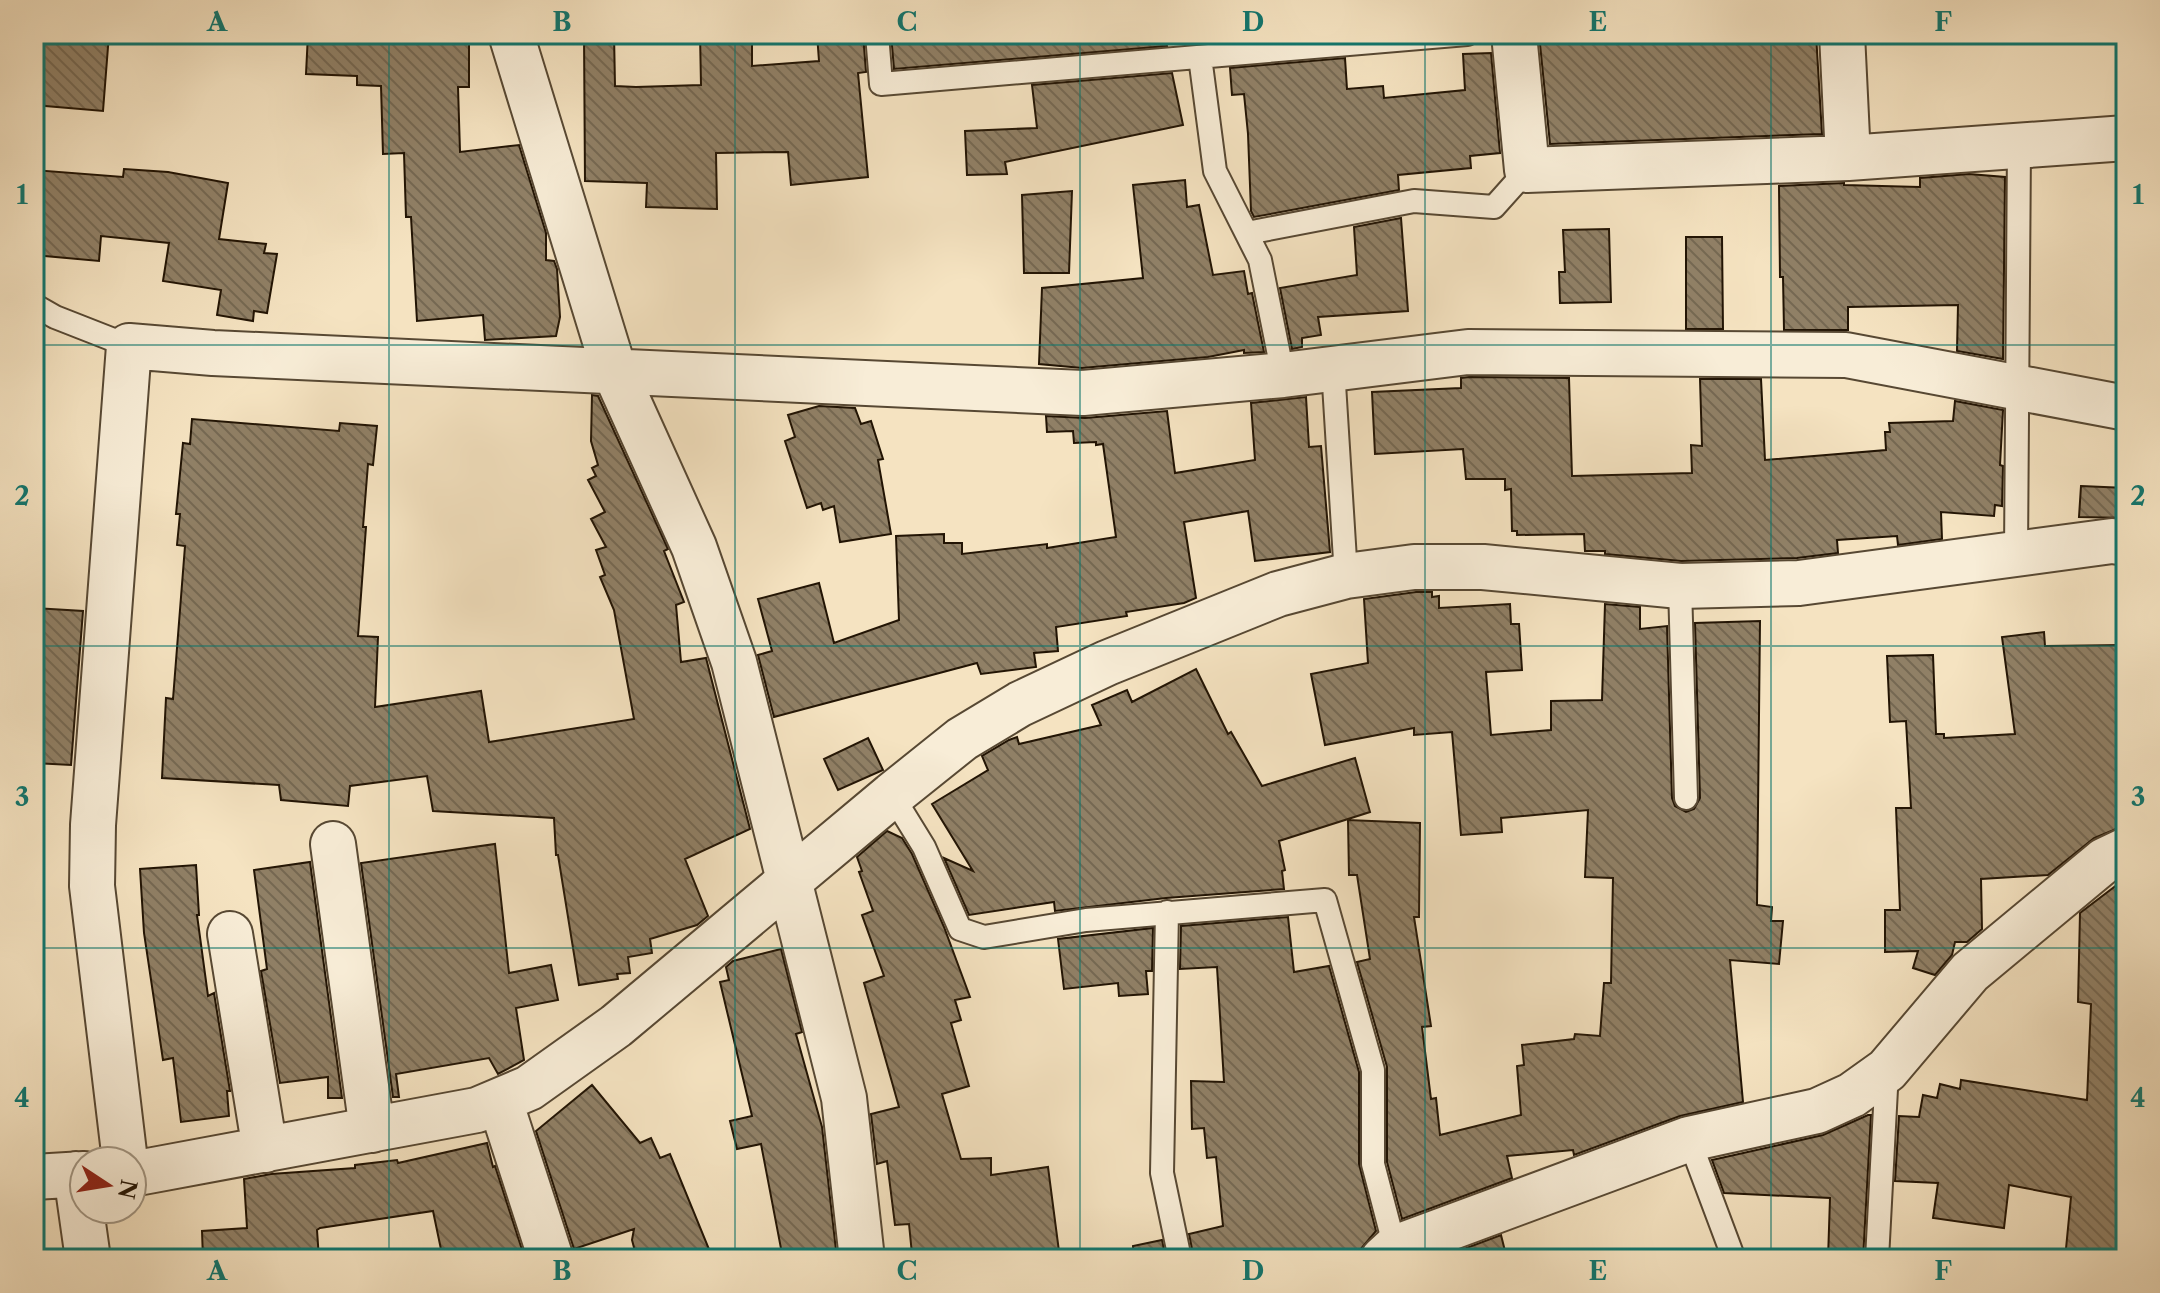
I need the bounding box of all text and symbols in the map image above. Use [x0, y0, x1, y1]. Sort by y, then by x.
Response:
text: A [206, 6, 228, 38]
text: B [552, 6, 572, 38]
text: C [897, 6, 917, 38]
text: D [1242, 6, 1264, 38]
text: E [1589, 6, 1607, 38]
text: F [1934, 6, 1952, 38]
text: 1 [16, 179, 28, 211]
text: 1 [2132, 179, 2144, 211]
text: 2 [14, 480, 30, 512]
text: 2 [2130, 480, 2146, 512]
text: 3 [15, 781, 29, 813]
text: 3 [2131, 781, 2145, 813]
text: 4 [14, 1082, 30, 1114]
text: 4 [2130, 1082, 2146, 1114]
north arrow [68, 1145, 148, 1225]
text: N [112, 1177, 142, 1201]
text: A [206, 1255, 228, 1287]
text: B [552, 1255, 572, 1287]
text: C [897, 1255, 917, 1287]
text: D [1242, 1255, 1264, 1287]
text: E [1589, 1255, 1607, 1287]
text: F [1934, 1255, 1952, 1287]

